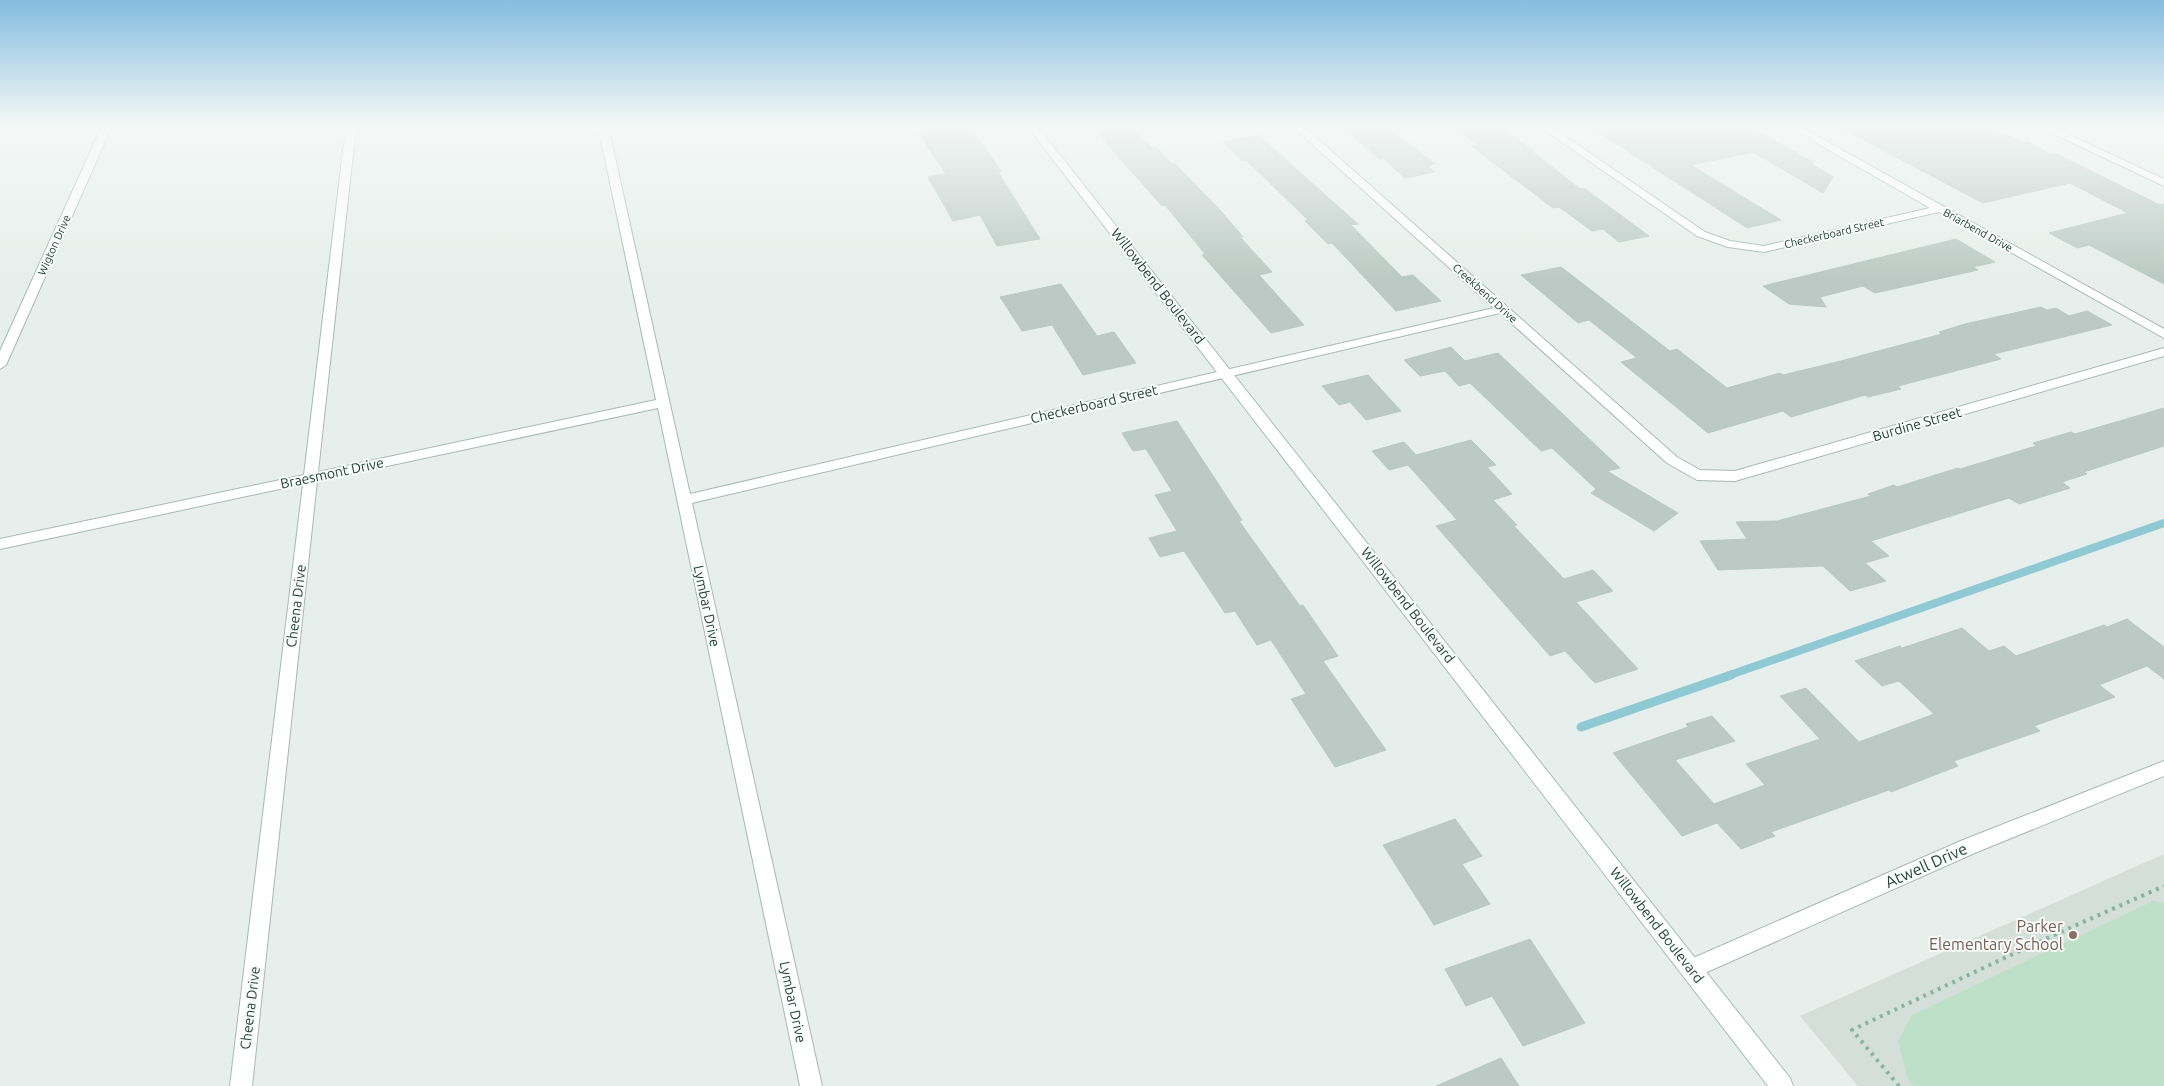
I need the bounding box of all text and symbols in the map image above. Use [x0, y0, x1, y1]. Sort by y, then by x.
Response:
street label: Briarbend Drive [1941, 206, 2015, 254]
street label: Wigton Drive [35, 213, 73, 277]
street label: Checkerboard Street [1783, 216, 1886, 250]
street label: Willowbend Boulevard [1108, 225, 1208, 347]
street label: Creekbend Drive [1450, 261, 1520, 325]
street label: Checkerboard Street [1029, 381, 1160, 426]
street label: Burdine Street [1871, 404, 1964, 444]
street label: Braesmont Drive [279, 454, 385, 492]
street label: Willowbend Boulevard [1358, 544, 1458, 666]
street label: Cheena Drive [283, 564, 309, 648]
street label: Lymbar Drive [691, 564, 723, 648]
street label: Atwell Drive [1882, 839, 1970, 891]
street label: Willowbend Boulevard [1607, 864, 1707, 986]
place label: Parker Elementary School [1929, 917, 2063, 953]
marker: Parker Elementary School [2067, 929, 2079, 941]
street label: Lymbar Drive [777, 960, 809, 1044]
street label: Cheena Drive [237, 966, 263, 1050]

